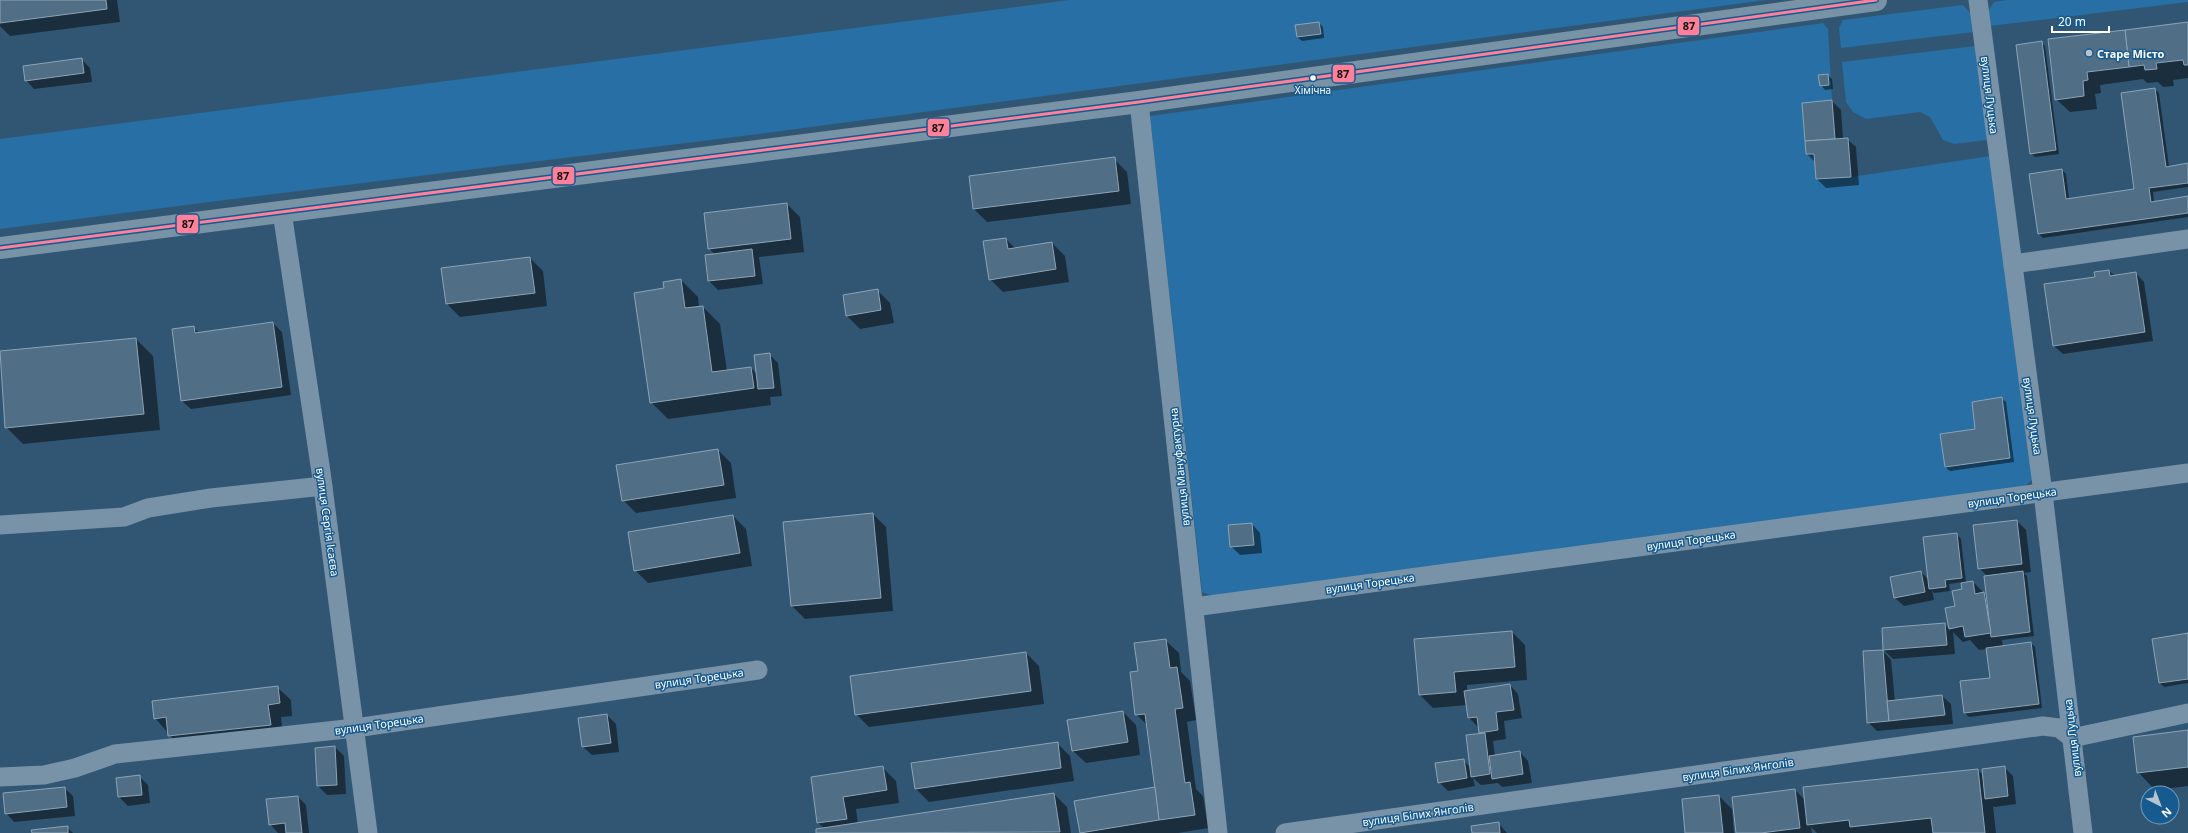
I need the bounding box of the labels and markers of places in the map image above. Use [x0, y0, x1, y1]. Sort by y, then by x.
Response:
place label: Старе Місто [2097, 46, 2164, 61]
marker: Старе Місто [2084, 48, 2094, 58]
marker: Хімічна [1308, 73, 1318, 83]
place label: Хімічна [1295, 83, 1331, 97]

